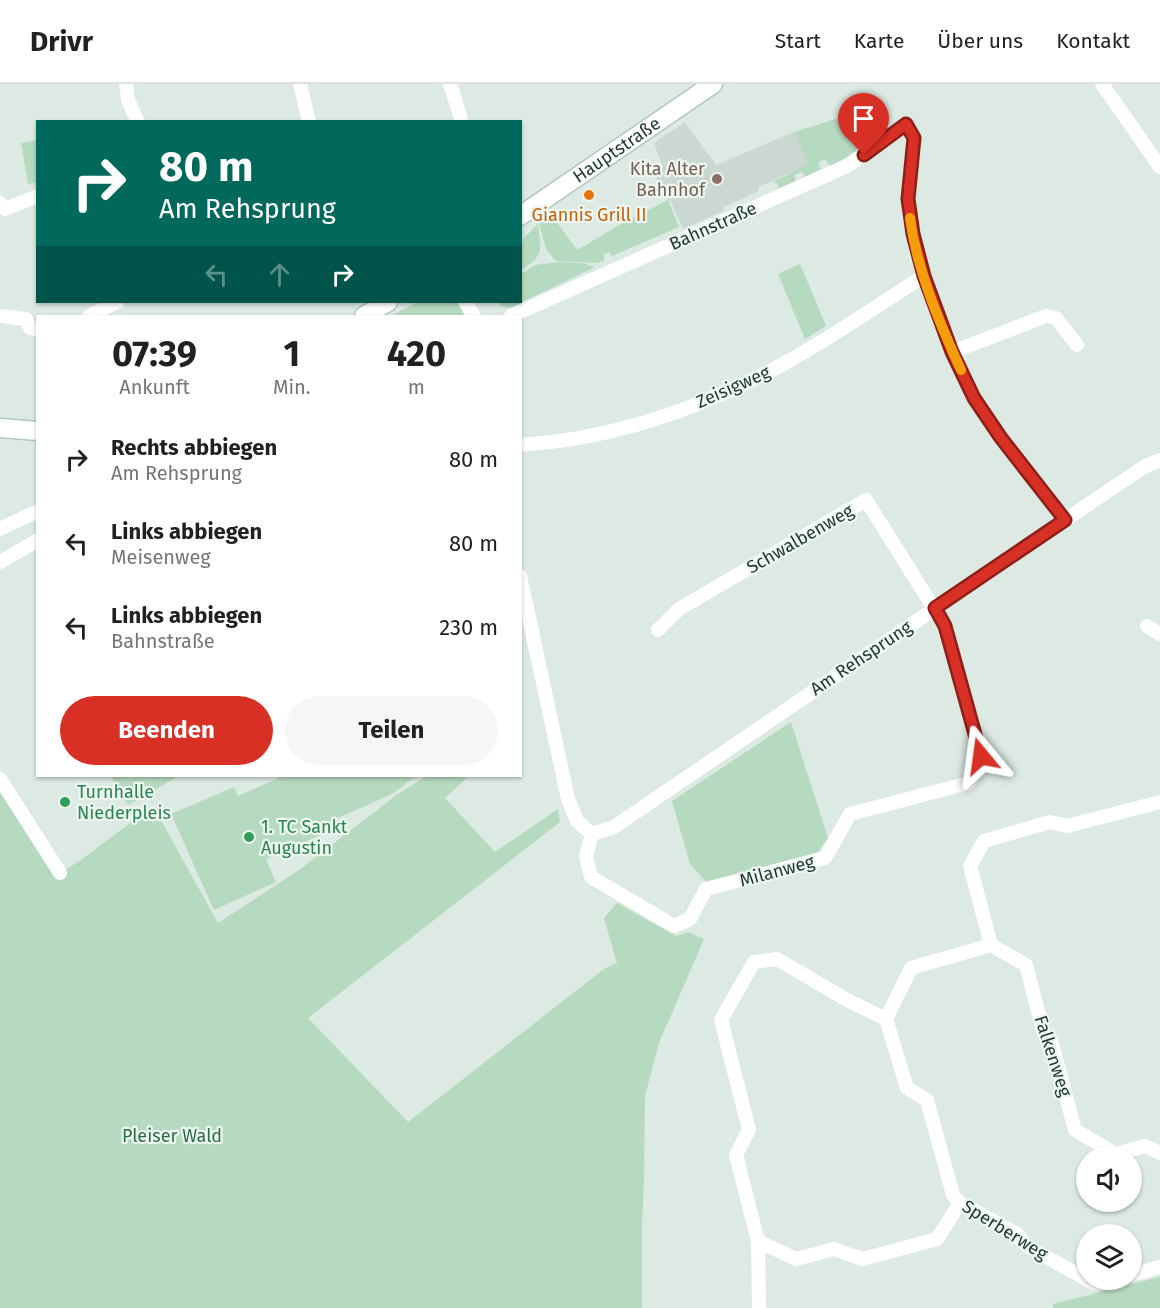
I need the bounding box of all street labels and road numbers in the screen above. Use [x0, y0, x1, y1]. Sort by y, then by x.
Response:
street label: Hauptstraße [569, 112, 665, 188]
street label: Bahnstraße [666, 197, 760, 255]
street label: Zeisigweg [693, 361, 774, 413]
street label: Schwalbenweg [743, 499, 858, 578]
street label: Am Rehsprung [806, 616, 917, 700]
street label: Milanweg [737, 850, 817, 892]
street label: Falkenweg [1030, 1013, 1077, 1100]
street label: Sperberweg [958, 1195, 1052, 1265]

